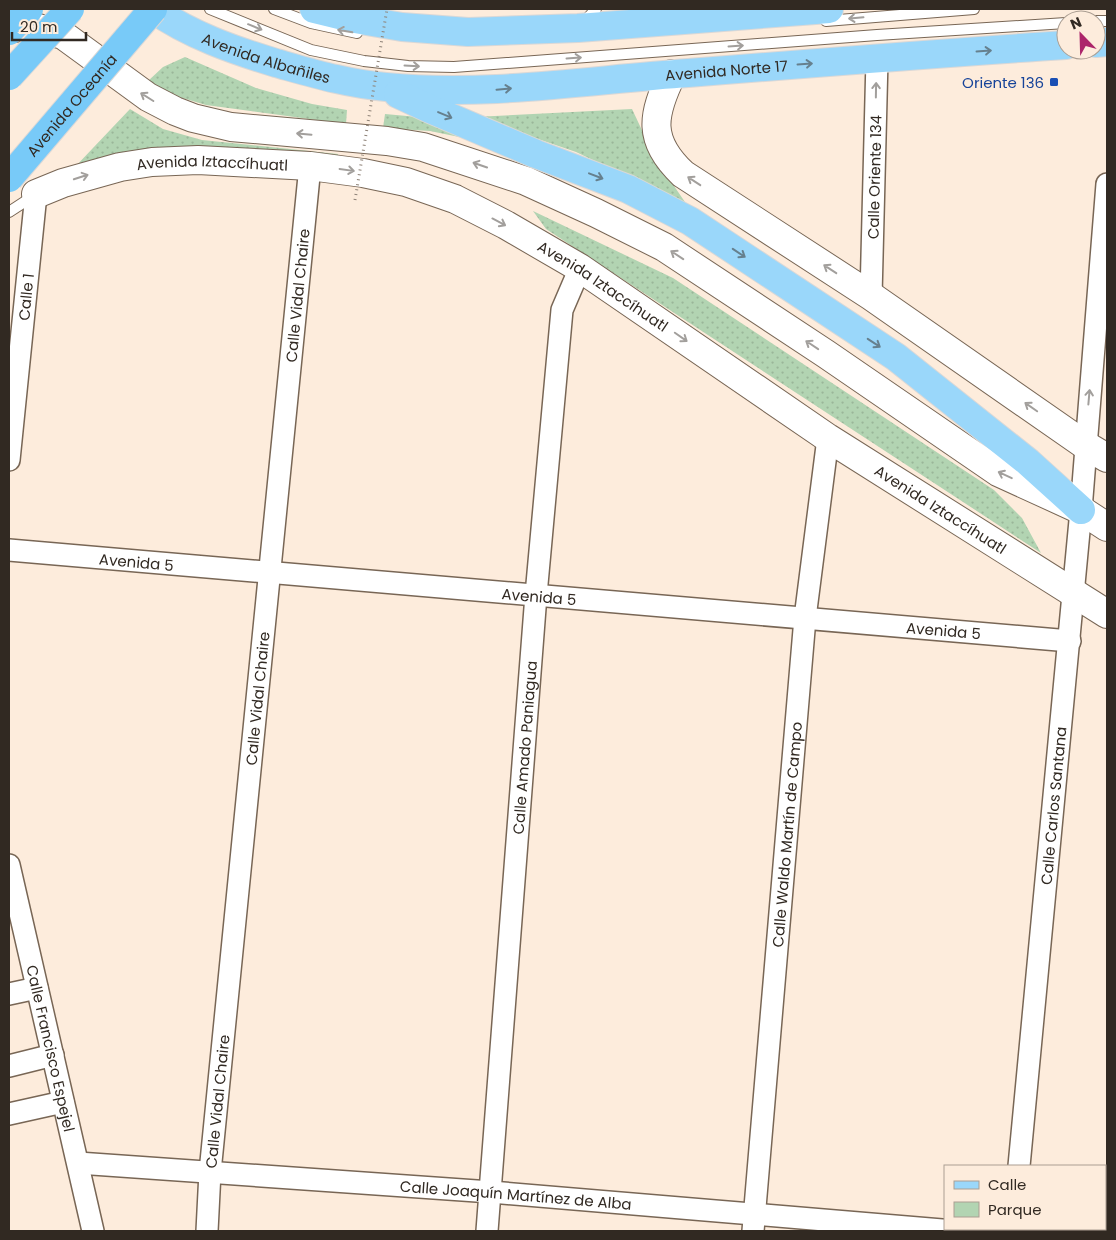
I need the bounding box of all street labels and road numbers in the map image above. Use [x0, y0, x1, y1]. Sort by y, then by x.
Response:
street label: Avenida Albañiles [199, 27, 333, 88]
street label: Avenida Oceanía [21, 49, 121, 161]
street label: Avenida Norte 17 [664, 55, 789, 85]
street label: Calle Oriente 134 [862, 115, 886, 239]
street label: Avenida Iztaccíhuatl [135, 149, 289, 175]
street label: Calle Vidal Chaire [280, 228, 314, 363]
street label: Avenida Iztaccíhuatl [534, 235, 673, 336]
street label: Calle 1 [13, 272, 38, 321]
street label: Avenida Iztaccíhuatl [871, 460, 1011, 559]
street label: Avenida 5 [98, 548, 175, 575]
street label: Avenida 5 [501, 583, 577, 610]
street label: Avenida 5 [905, 616, 982, 644]
street label: Calle Vidal Chaire [240, 631, 274, 766]
street label: Calle Amado Paniagua [507, 660, 541, 835]
street label: Calle Waldo Martín de Campo [767, 721, 807, 948]
street label: Calle Carlos Santana [1035, 726, 1071, 886]
street label: Calle Francisco Espejel [22, 963, 80, 1134]
street label: Calle Vidal Chaire [200, 1034, 234, 1169]
street label: Calle Joaquín Martínez de Alba [399, 1175, 633, 1214]

